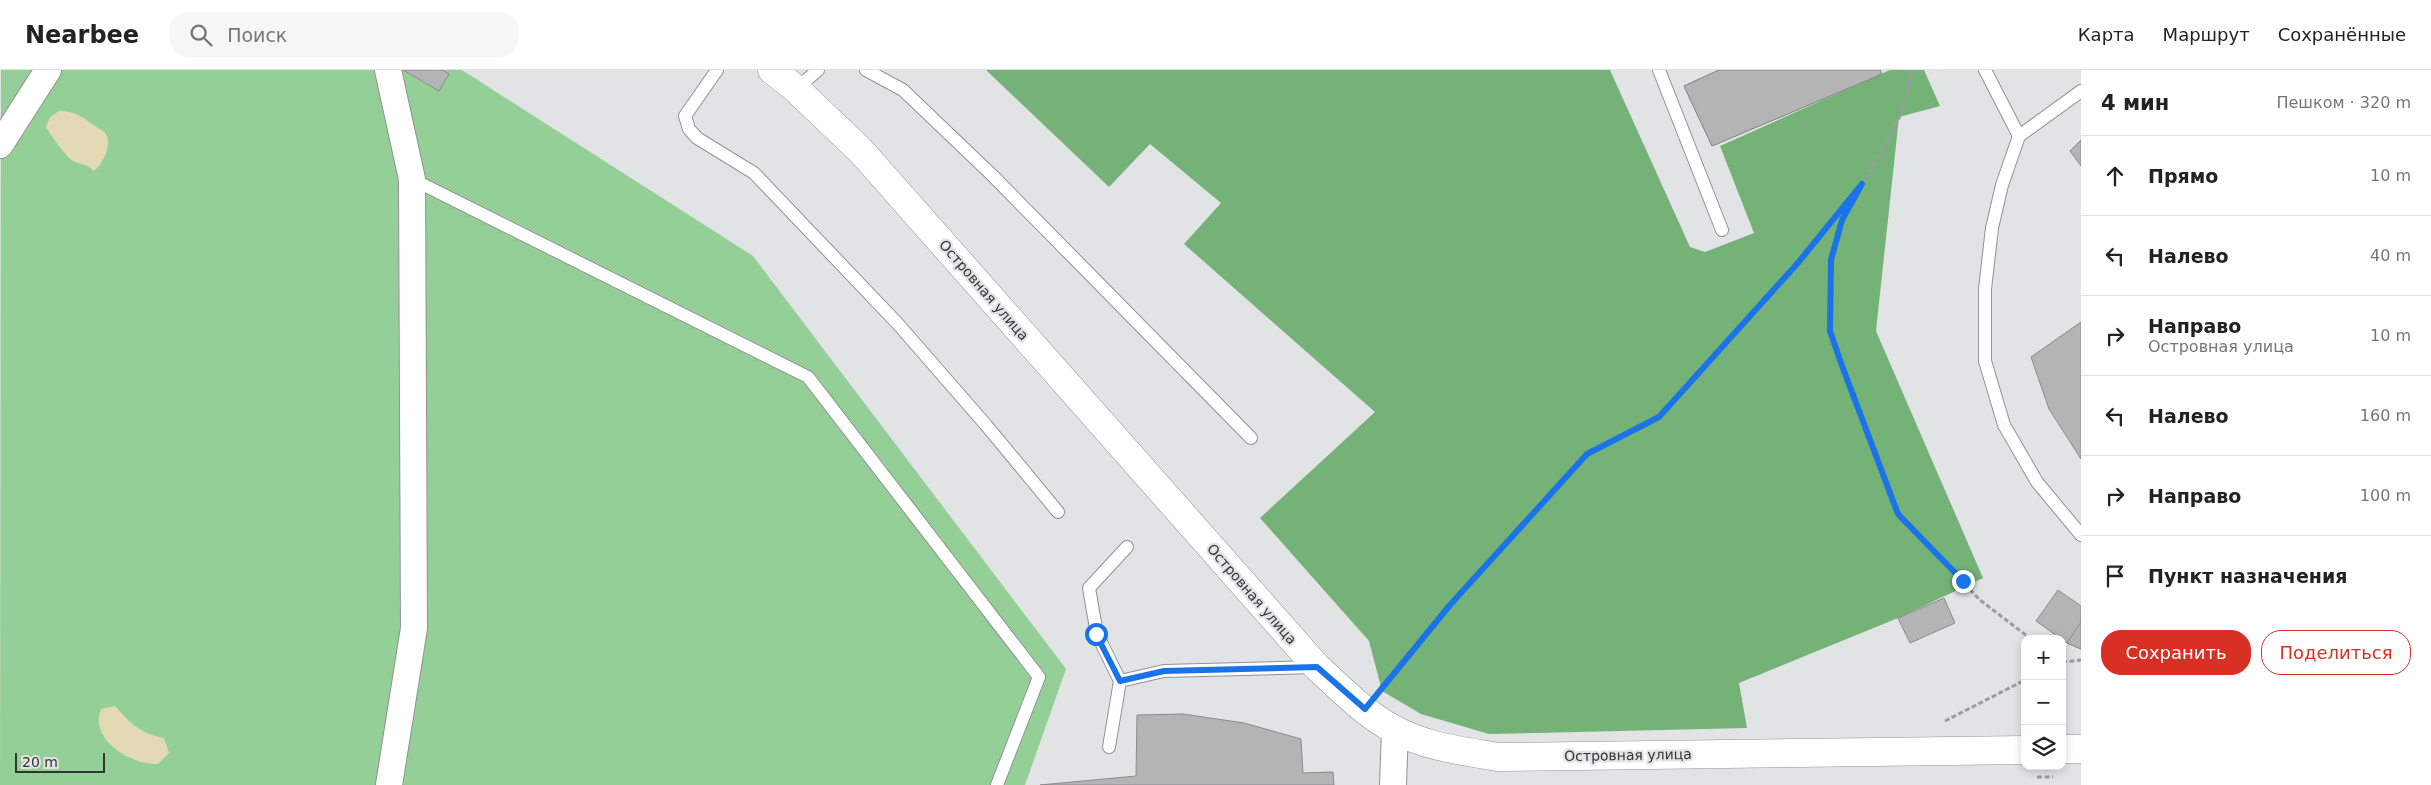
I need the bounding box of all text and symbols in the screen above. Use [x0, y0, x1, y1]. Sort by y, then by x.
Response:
search box [169, 12, 519, 57]
text: Nearbee [25, 21, 139, 49]
icon: search [187, 21, 215, 49]
text: Поиск [227, 24, 287, 46]
text: Карта [2078, 24, 2135, 45]
text: Маршрут [2163, 24, 2250, 45]
text: Сохранённые [2278, 24, 2406, 45]
text: 4 мин [2101, 91, 2169, 115]
text: Пешком · 320 m [2276, 93, 2411, 112]
icon: ahead [2101, 162, 2129, 190]
text: Прямо [2148, 165, 2218, 187]
text: 10 m [2370, 166, 2411, 185]
street label: Островная улица [936, 237, 1032, 343]
icon: left [2101, 242, 2129, 270]
text: Налево [2148, 245, 2229, 267]
text: 40 m [2370, 246, 2411, 265]
text: Направо [2148, 315, 2241, 337]
icon: right [2101, 322, 2129, 350]
text: 10 m [2370, 326, 2411, 345]
text: Островная улица [2148, 337, 2294, 356]
icon: left [2101, 402, 2129, 430]
text: Налево [2148, 405, 2229, 427]
text: 160 m [2360, 406, 2411, 425]
icon: right [2101, 482, 2129, 510]
text: Направо [2148, 485, 2241, 507]
text: 100 m [2360, 486, 2411, 505]
street label: Островная улица [1204, 541, 1300, 647]
icon: arrive [2101, 562, 2129, 590]
text: Пункт назначения [2148, 565, 2347, 587]
route end [1952, 570, 1975, 593]
route start [1085, 623, 1108, 646]
button: Сохранить [2101, 630, 2251, 675]
button: Поделиться [2261, 630, 2411, 675]
map controls [2021, 635, 2066, 770]
button: + [2021, 635, 2066, 680]
button: − [2021, 680, 2066, 725]
button: layers [2021, 725, 2066, 770]
street label: Островная улица [1564, 746, 1692, 764]
scale bar [15, 750, 105, 773]
text: 20 m [22, 754, 58, 770]

